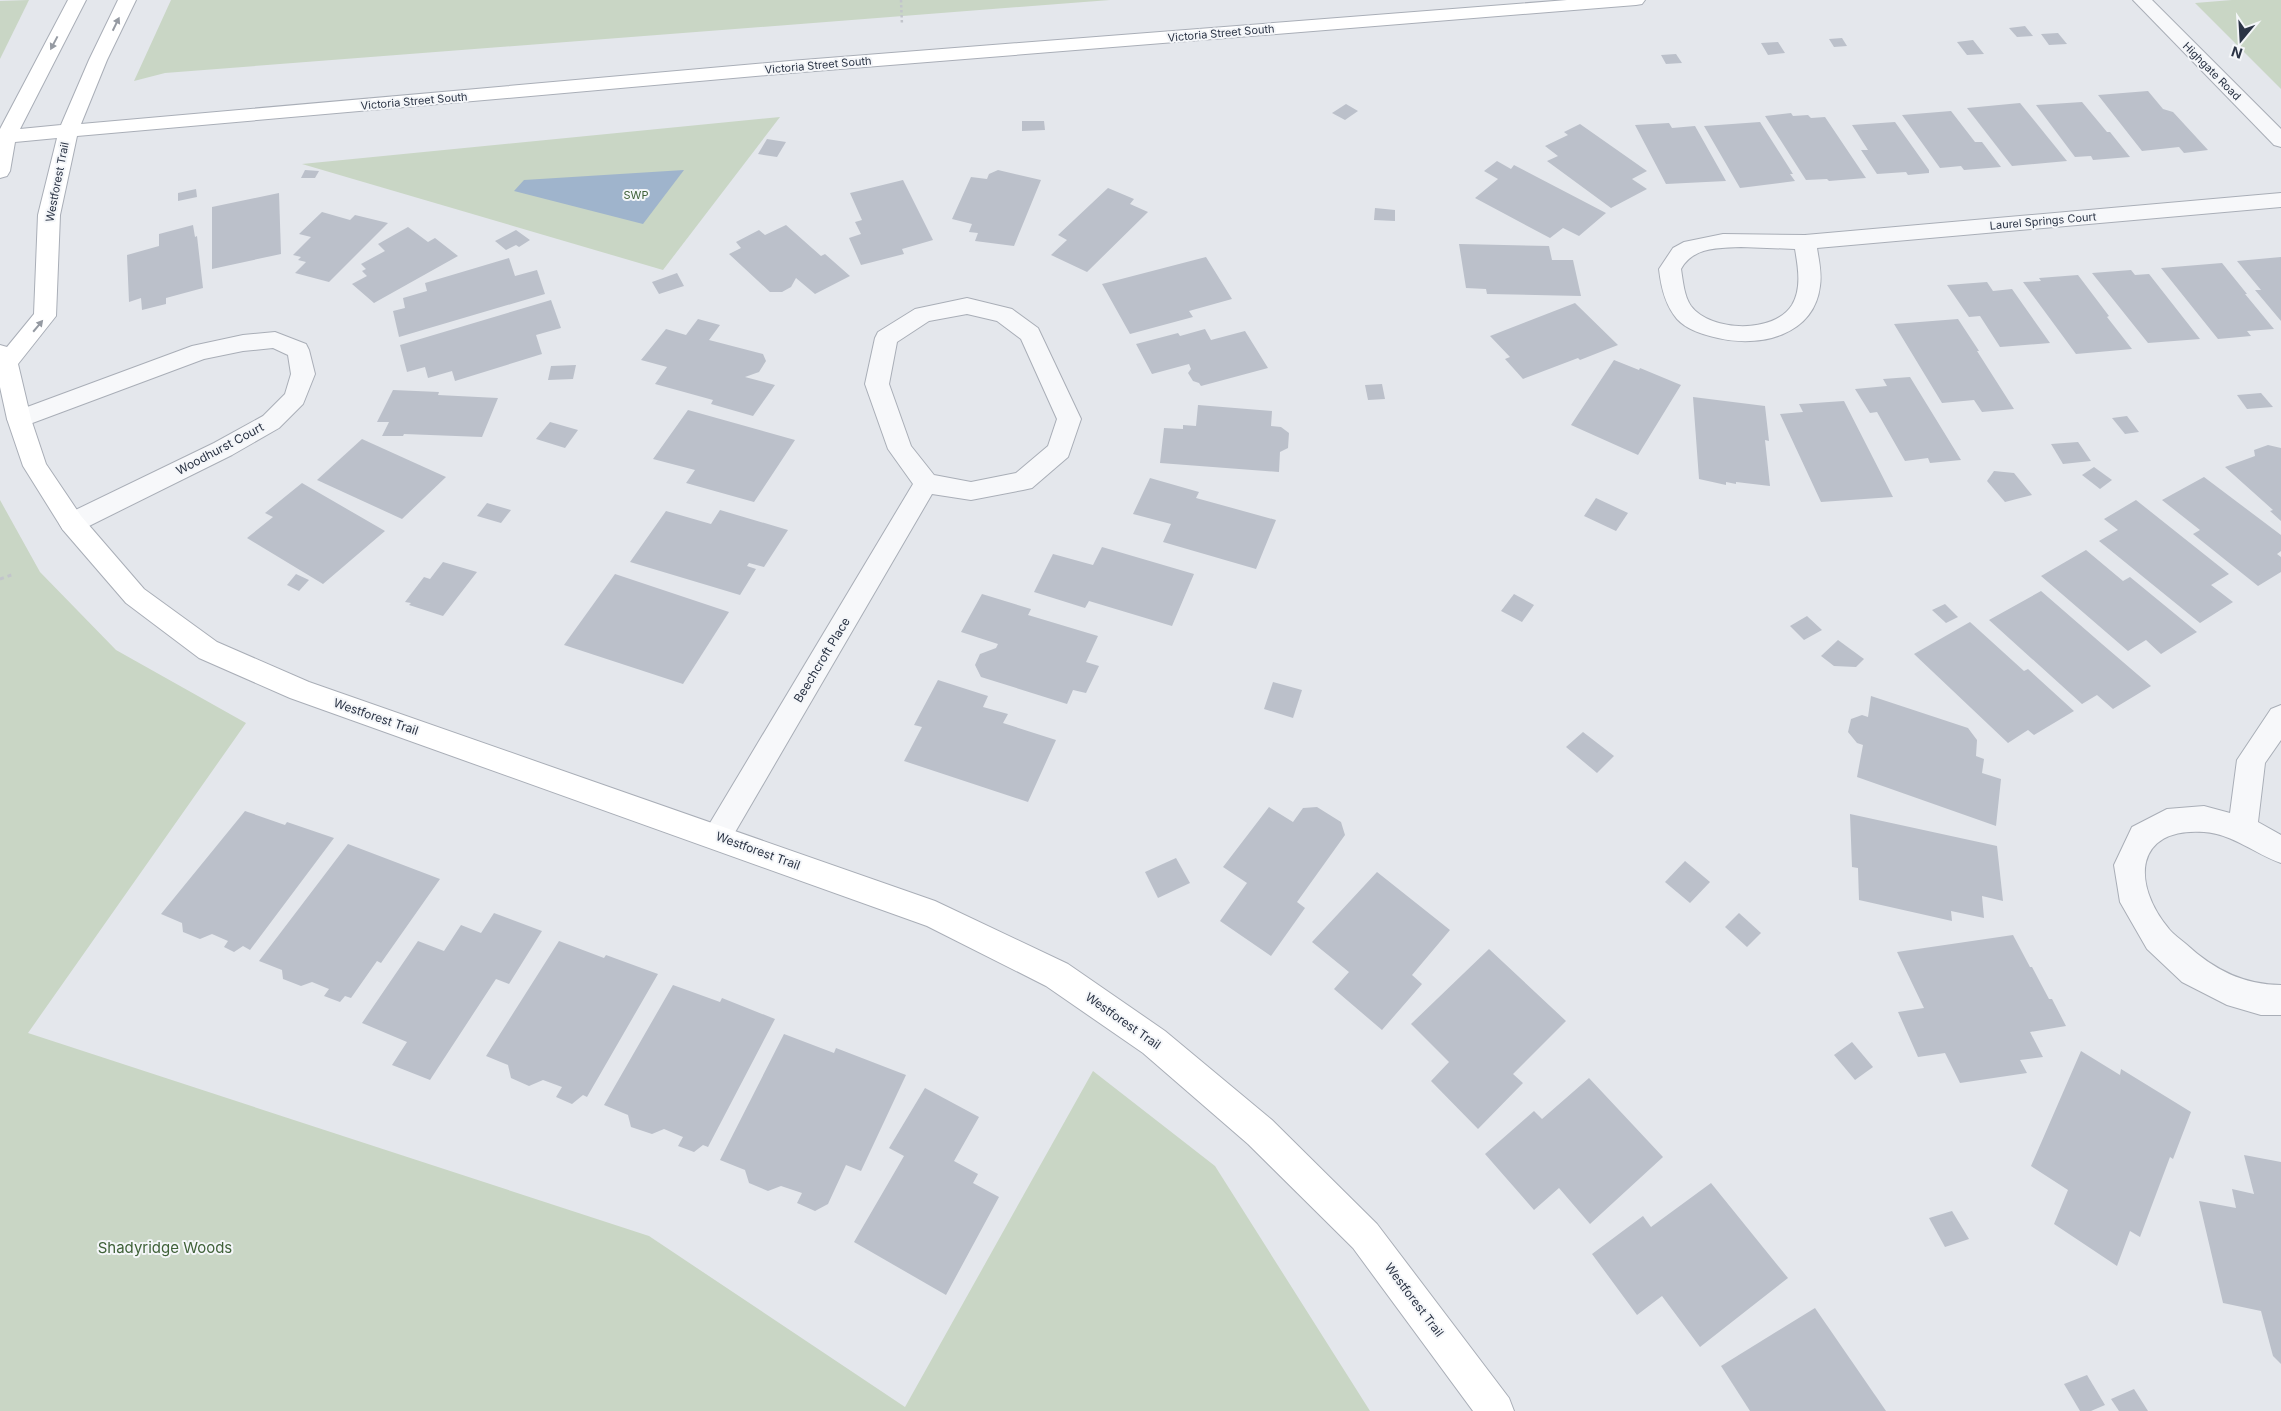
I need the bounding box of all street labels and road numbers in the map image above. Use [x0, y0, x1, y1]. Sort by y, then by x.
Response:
street label: Victoria Street South [1167, 21, 1275, 45]
street label: Highgate Road [2180, 39, 2244, 103]
street label: Victoria Street South [764, 53, 872, 77]
street label: Victoria Street South [360, 89, 468, 113]
street label: Westforest Trail [42, 141, 72, 223]
street label: Laurel Springs Court [1989, 209, 2097, 233]
street label: Woodhurst Court [173, 419, 266, 478]
street label: Beechcroft Place [790, 614, 853, 705]
street label: Westforest Trail [332, 695, 420, 738]
street label: Westforest Trail [714, 828, 802, 873]
street label: Westforest Trail [1083, 989, 1164, 1052]
street label: Westforest Trail [1382, 1260, 1447, 1340]

